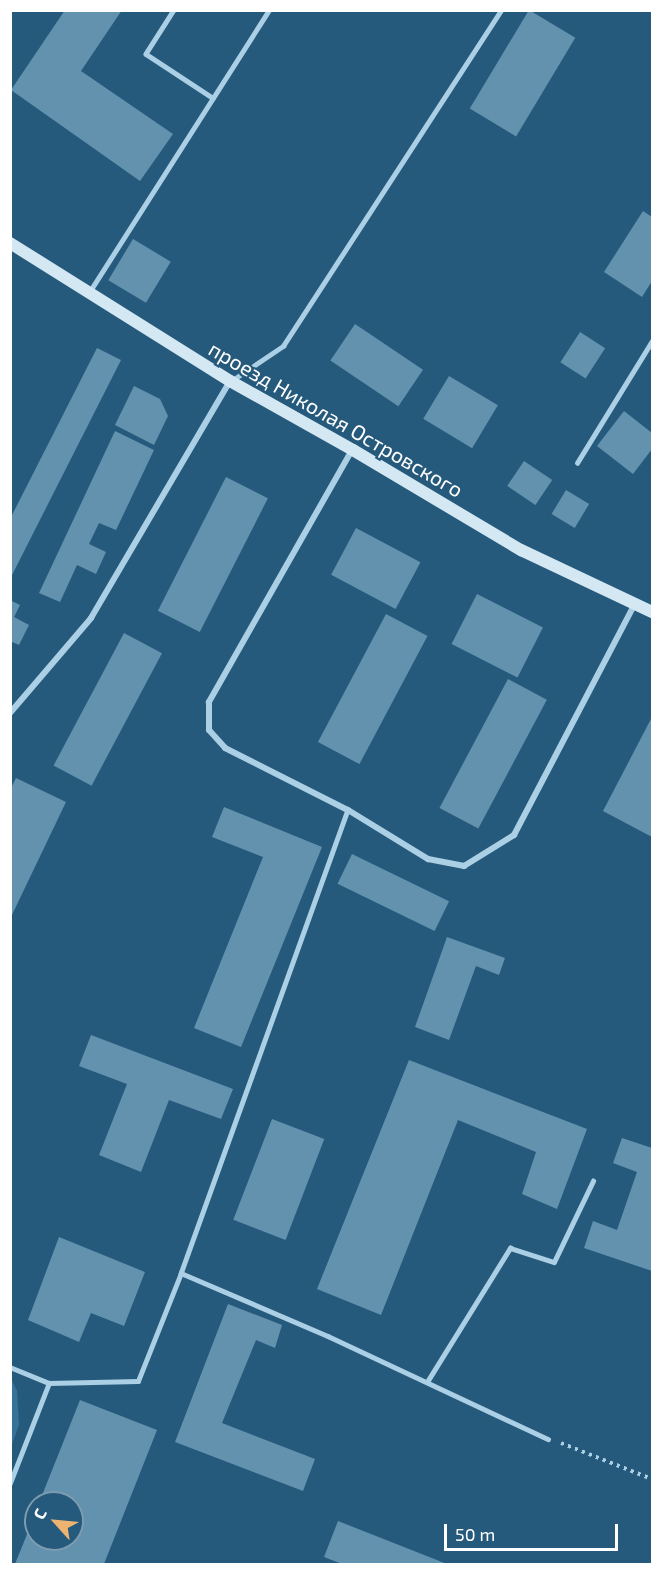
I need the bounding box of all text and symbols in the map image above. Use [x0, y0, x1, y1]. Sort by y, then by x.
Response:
street label: проезд Николая Островского [204, 336, 468, 502]
north arrow [24, 1491, 84, 1551]
text: С [29, 1505, 50, 1522]
scale bar [447, 1512, 621, 1550]
text: 50 m [455, 1523, 495, 1545]

